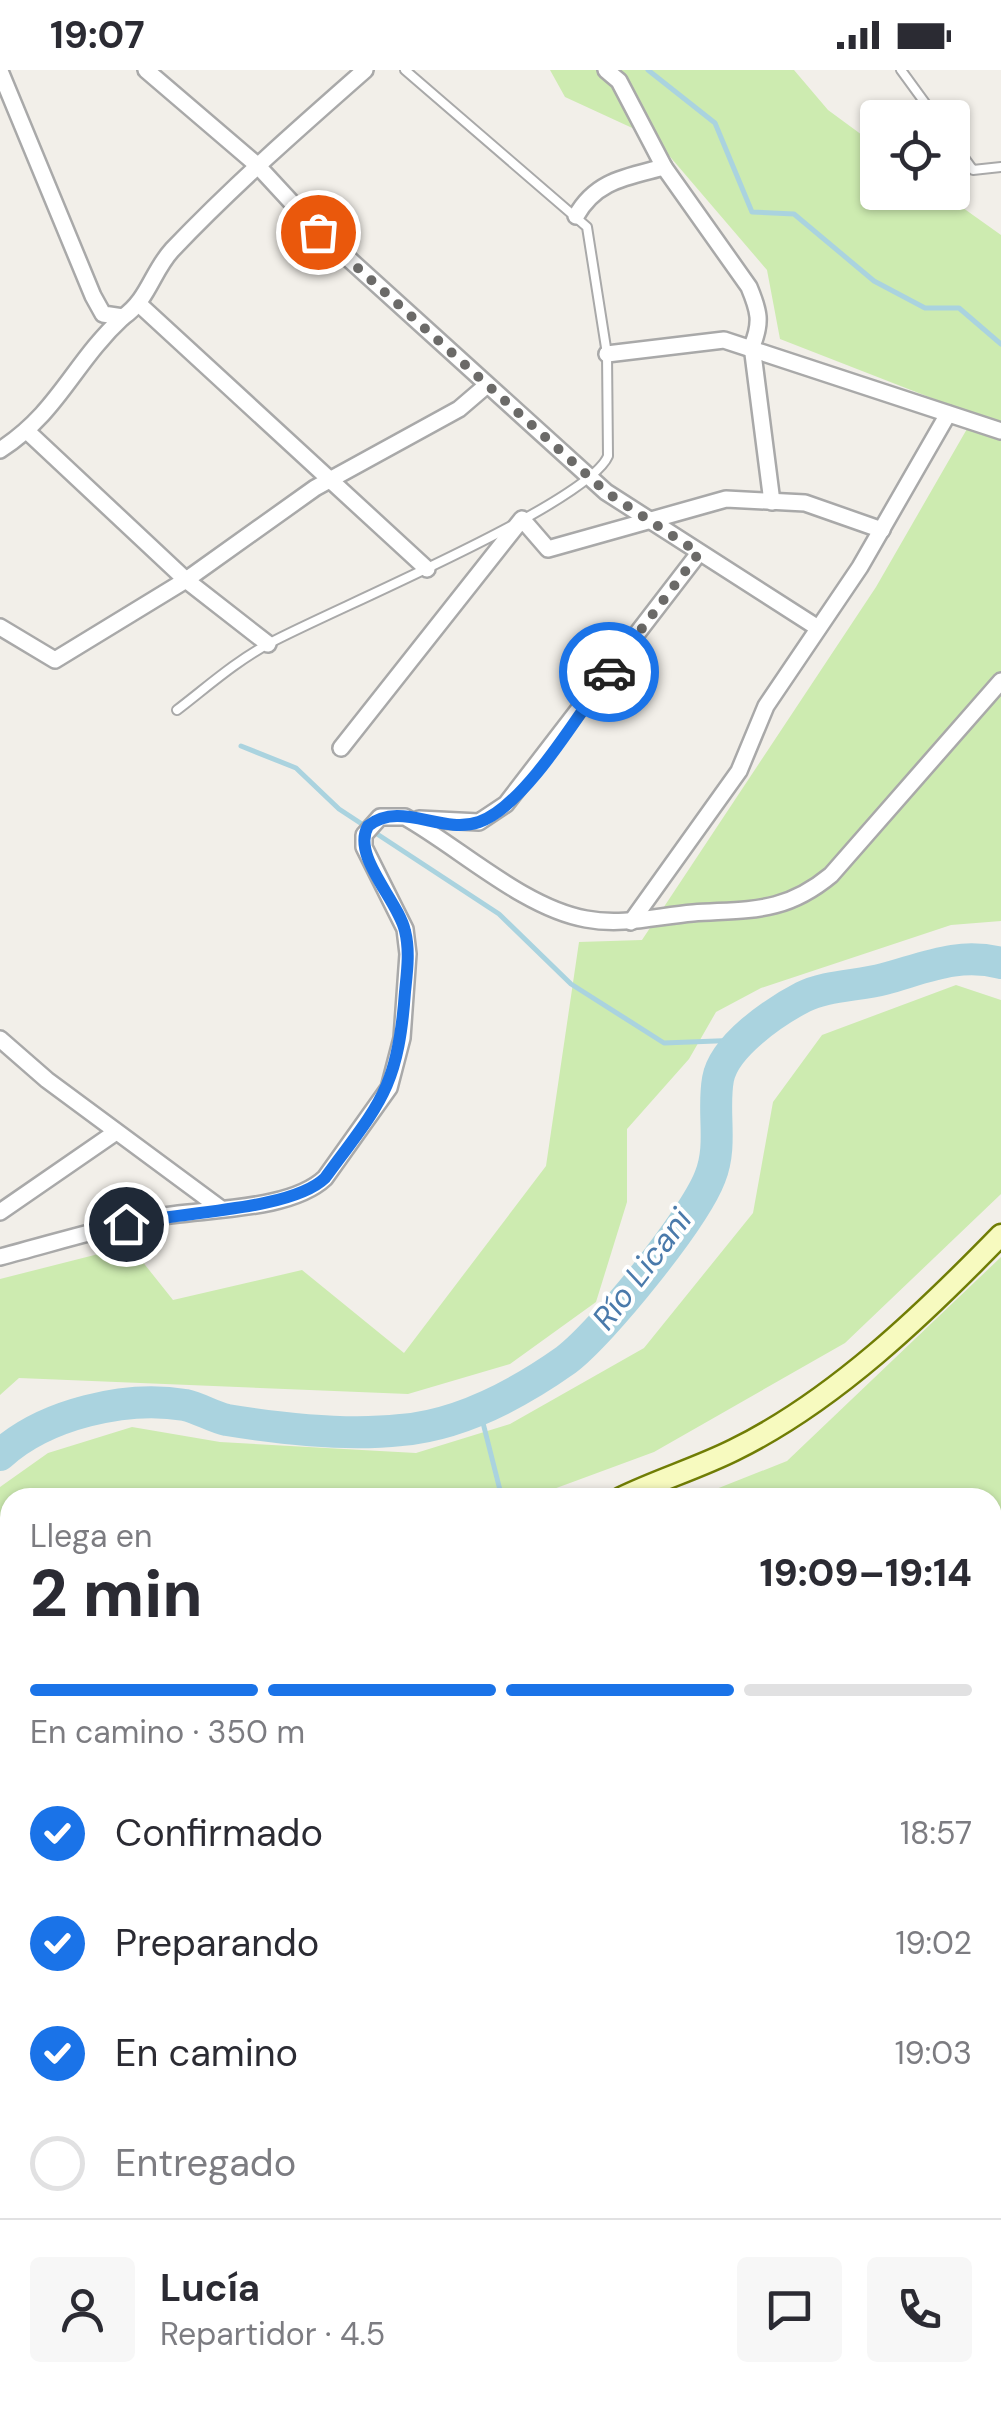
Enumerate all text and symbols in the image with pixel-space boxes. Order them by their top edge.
text: 19:07 [50,10,145,60]
map controls [860,100,970,210]
button: locate [860,100,970,210]
pin [276,190,361,275]
icon: bag [291,205,346,260]
courier [559,622,659,722]
icon: car [582,645,637,700]
pin [84,1182,169,1267]
icon: home [99,1197,154,1252]
water label: Río Licani [583,1199,702,1338]
text: Llega en [30,1515,152,1557]
text: 19:09–19:14 [760,1548,972,1598]
text: 2 min [30,1552,203,1636]
text: En camino · 350 m [30,1711,305,1753]
icon: check [30,1806,85,1861]
text: Confirmado [115,1808,323,1858]
text: 18:57 [900,1812,972,1854]
icon: check [30,1916,85,1971]
text: Preparando [115,1918,319,1968]
text: 19:02 [895,1922,972,1964]
icon: check [30,2026,85,2081]
text: En camino [115,2028,298,2078]
text: 19:03 [895,2032,972,2074]
text: Entregado [115,2138,296,2188]
button: person [30,2257,135,2362]
button: chat [737,2257,842,2362]
button: phone [867,2257,972,2362]
text: Lucía [160,2263,260,2313]
text: Repartidor · 4.5 [160,2313,385,2355]

